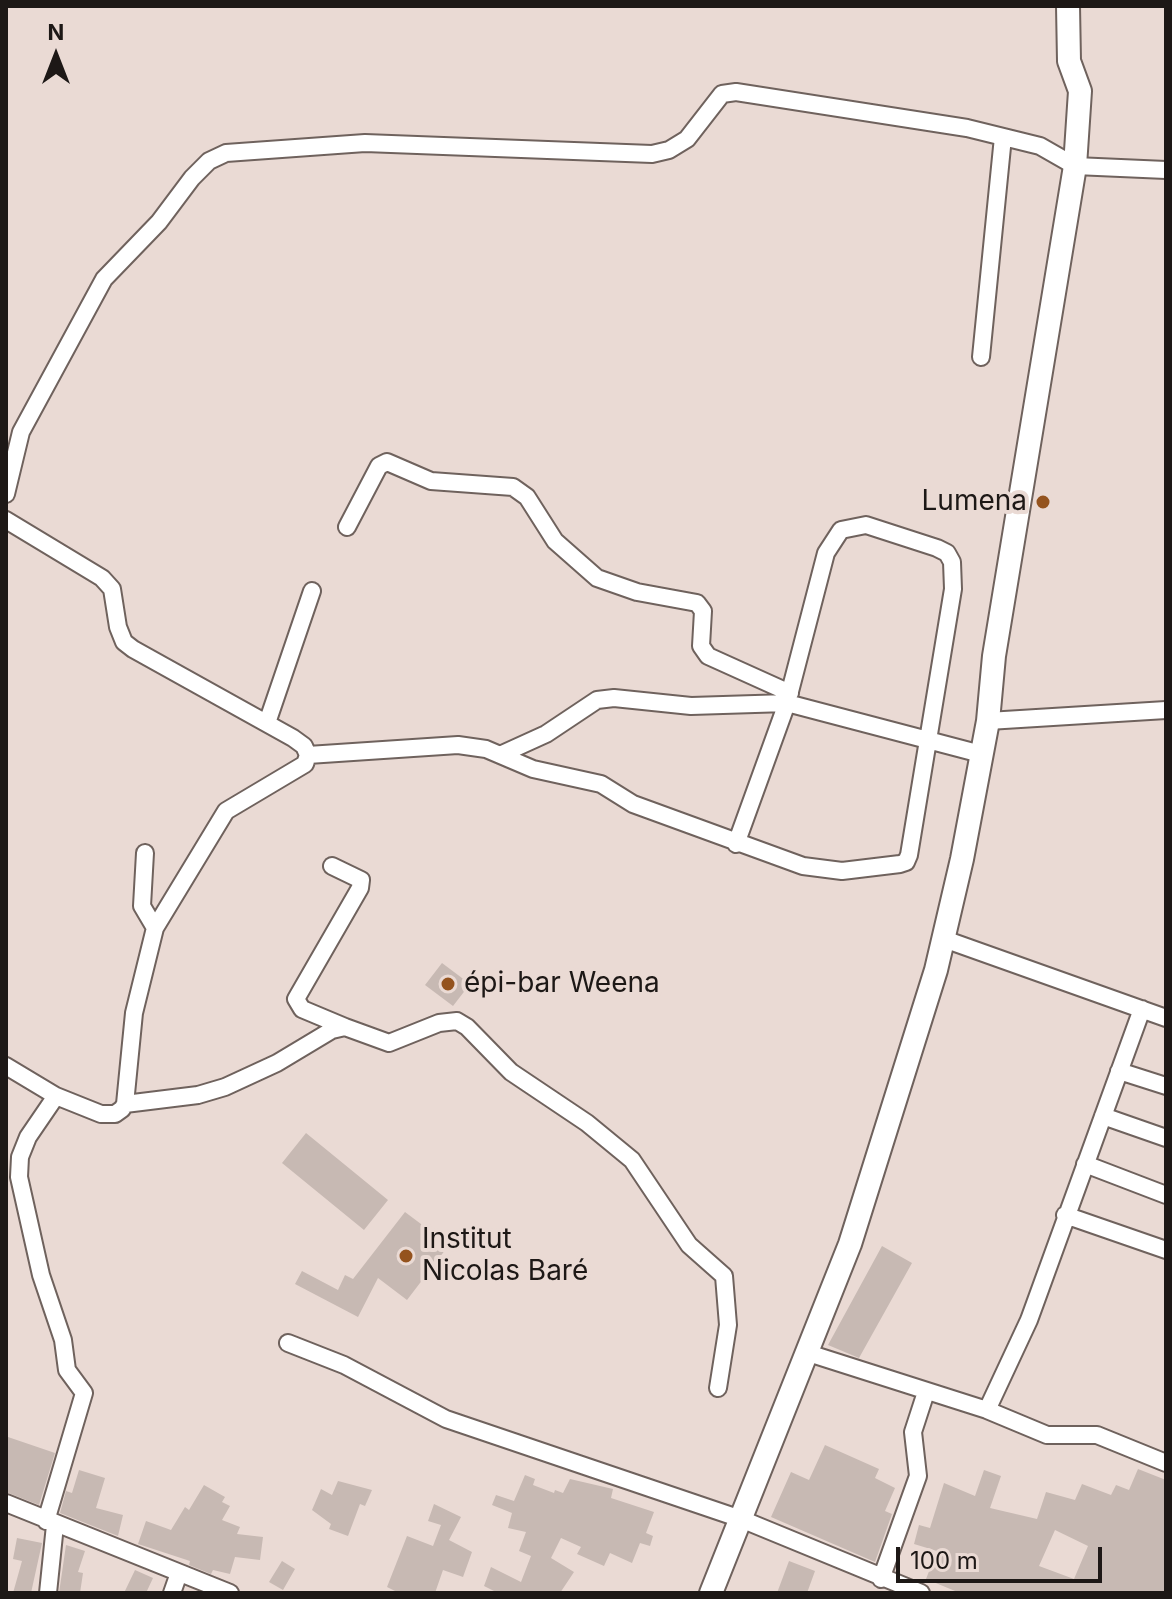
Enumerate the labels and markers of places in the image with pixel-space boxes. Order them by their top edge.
place label: Lumena [921,485,1027,519]
marker: Lumena [1034,493,1052,511]
place label: épi-bar Weena [464,967,660,1001]
marker: épi-bar Weena [439,975,457,993]
place label: Institut Nicolas Baré [422,1223,588,1289]
marker: Institut Nicolas Baré [397,1247,415,1265]

